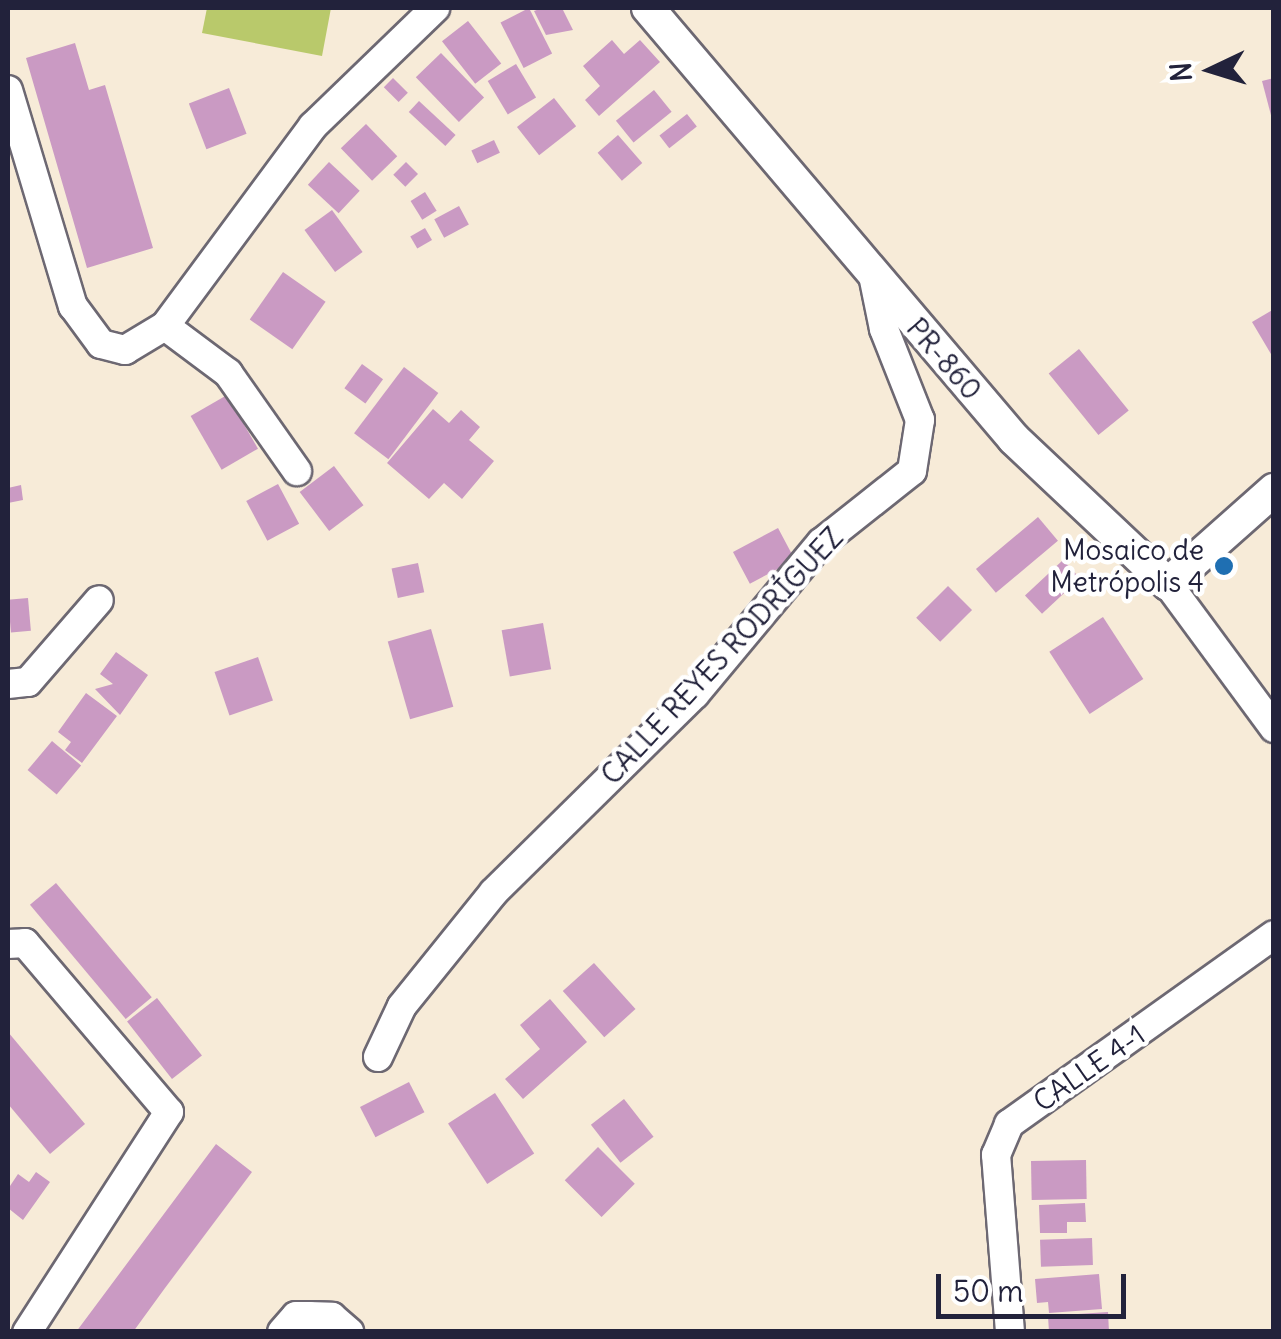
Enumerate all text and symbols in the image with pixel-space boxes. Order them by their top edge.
north arrow [1161,20,1261,120]
text: N [1162,61,1200,83]
street label: PR-860 [900,311,988,407]
street label: CALLE REYES RODRÍGUEZ [594,521,850,791]
place label: Mosaico de Metrópolis 4 [1050,533,1204,599]
marker: Mosaico de Metrópolis 4 [1213,555,1235,577]
street label: CALLE 4-1 [1027,1018,1151,1118]
scale bar [941,1254,1131,1316]
text: 50 m [953,1272,1023,1310]

